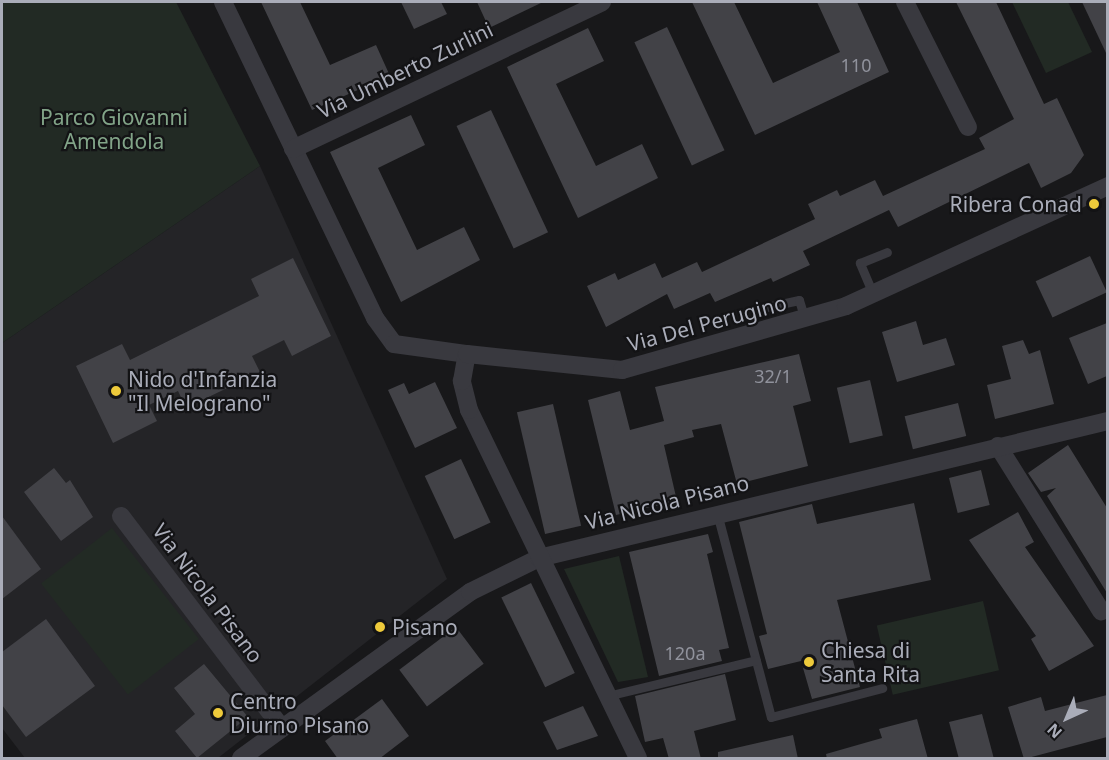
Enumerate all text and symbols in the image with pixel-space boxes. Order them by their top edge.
street label: Via Umberto Zurlini [313,17,497,123]
house number: 110 [841,54,871,76]
park label: Parco Giovanni Amendola [40,104,188,154]
place label: Ribera Conad [950,191,1082,217]
marker: Ribera Conad [1087,197,1101,211]
street label: Via Del Perugino [625,290,789,356]
house number: 32/1 [754,365,792,387]
place label: Nido d'Infanzia "Il Melograno" [128,366,277,416]
marker: Nido d'Infanzia "Il Melograno" [109,384,123,398]
street label: Via Nicola Pisano [583,469,751,535]
street label: Via Nicola Pisano [147,518,269,668]
place label: Pisano [392,614,458,640]
marker: Pisano [373,620,387,634]
place label: Chiesa di Santa Rita [821,637,920,687]
house number: 120a [665,642,705,664]
marker: Chiesa di Santa Rita [802,655,816,669]
place label: Centro Diurno Pisano [230,688,369,738]
north arrow [1037,688,1097,748]
marker: Centro Diurno Pisano [211,706,225,720]
text: N [1042,719,1067,743]

